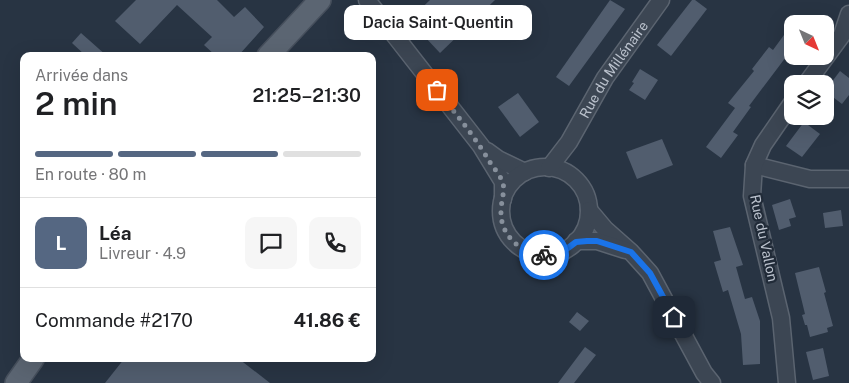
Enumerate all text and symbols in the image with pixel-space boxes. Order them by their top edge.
callout: Dacia Saint-Quentin [343,5,531,40]
text: Dacia Saint-Quentin [363,13,513,32]
north arrow [784,15,834,65]
map controls [784,15,834,125]
street label: Rue du Millénaire [576,18,651,121]
text: Arrivée dans [35,66,128,85]
pin [416,69,458,111]
button: layers [784,75,834,125]
icon: bag [423,76,451,104]
text: 21:25–21:30 [252,84,361,106]
text: 2 min [35,85,118,122]
text: En route · 80 m [35,165,146,184]
street label: Rue du Vallon [747,193,781,283]
button: chat [245,217,297,269]
button: phone [309,217,361,269]
text: Léa [99,222,131,244]
courier [519,230,569,280]
text: L [56,232,66,254]
icon: bike [530,241,558,269]
text: Livreur · 4.9 [99,244,186,263]
pin [653,296,695,338]
icon: home [660,303,688,331]
text: Commande #2170 [35,309,193,331]
text: 41.86 € [293,309,361,331]

